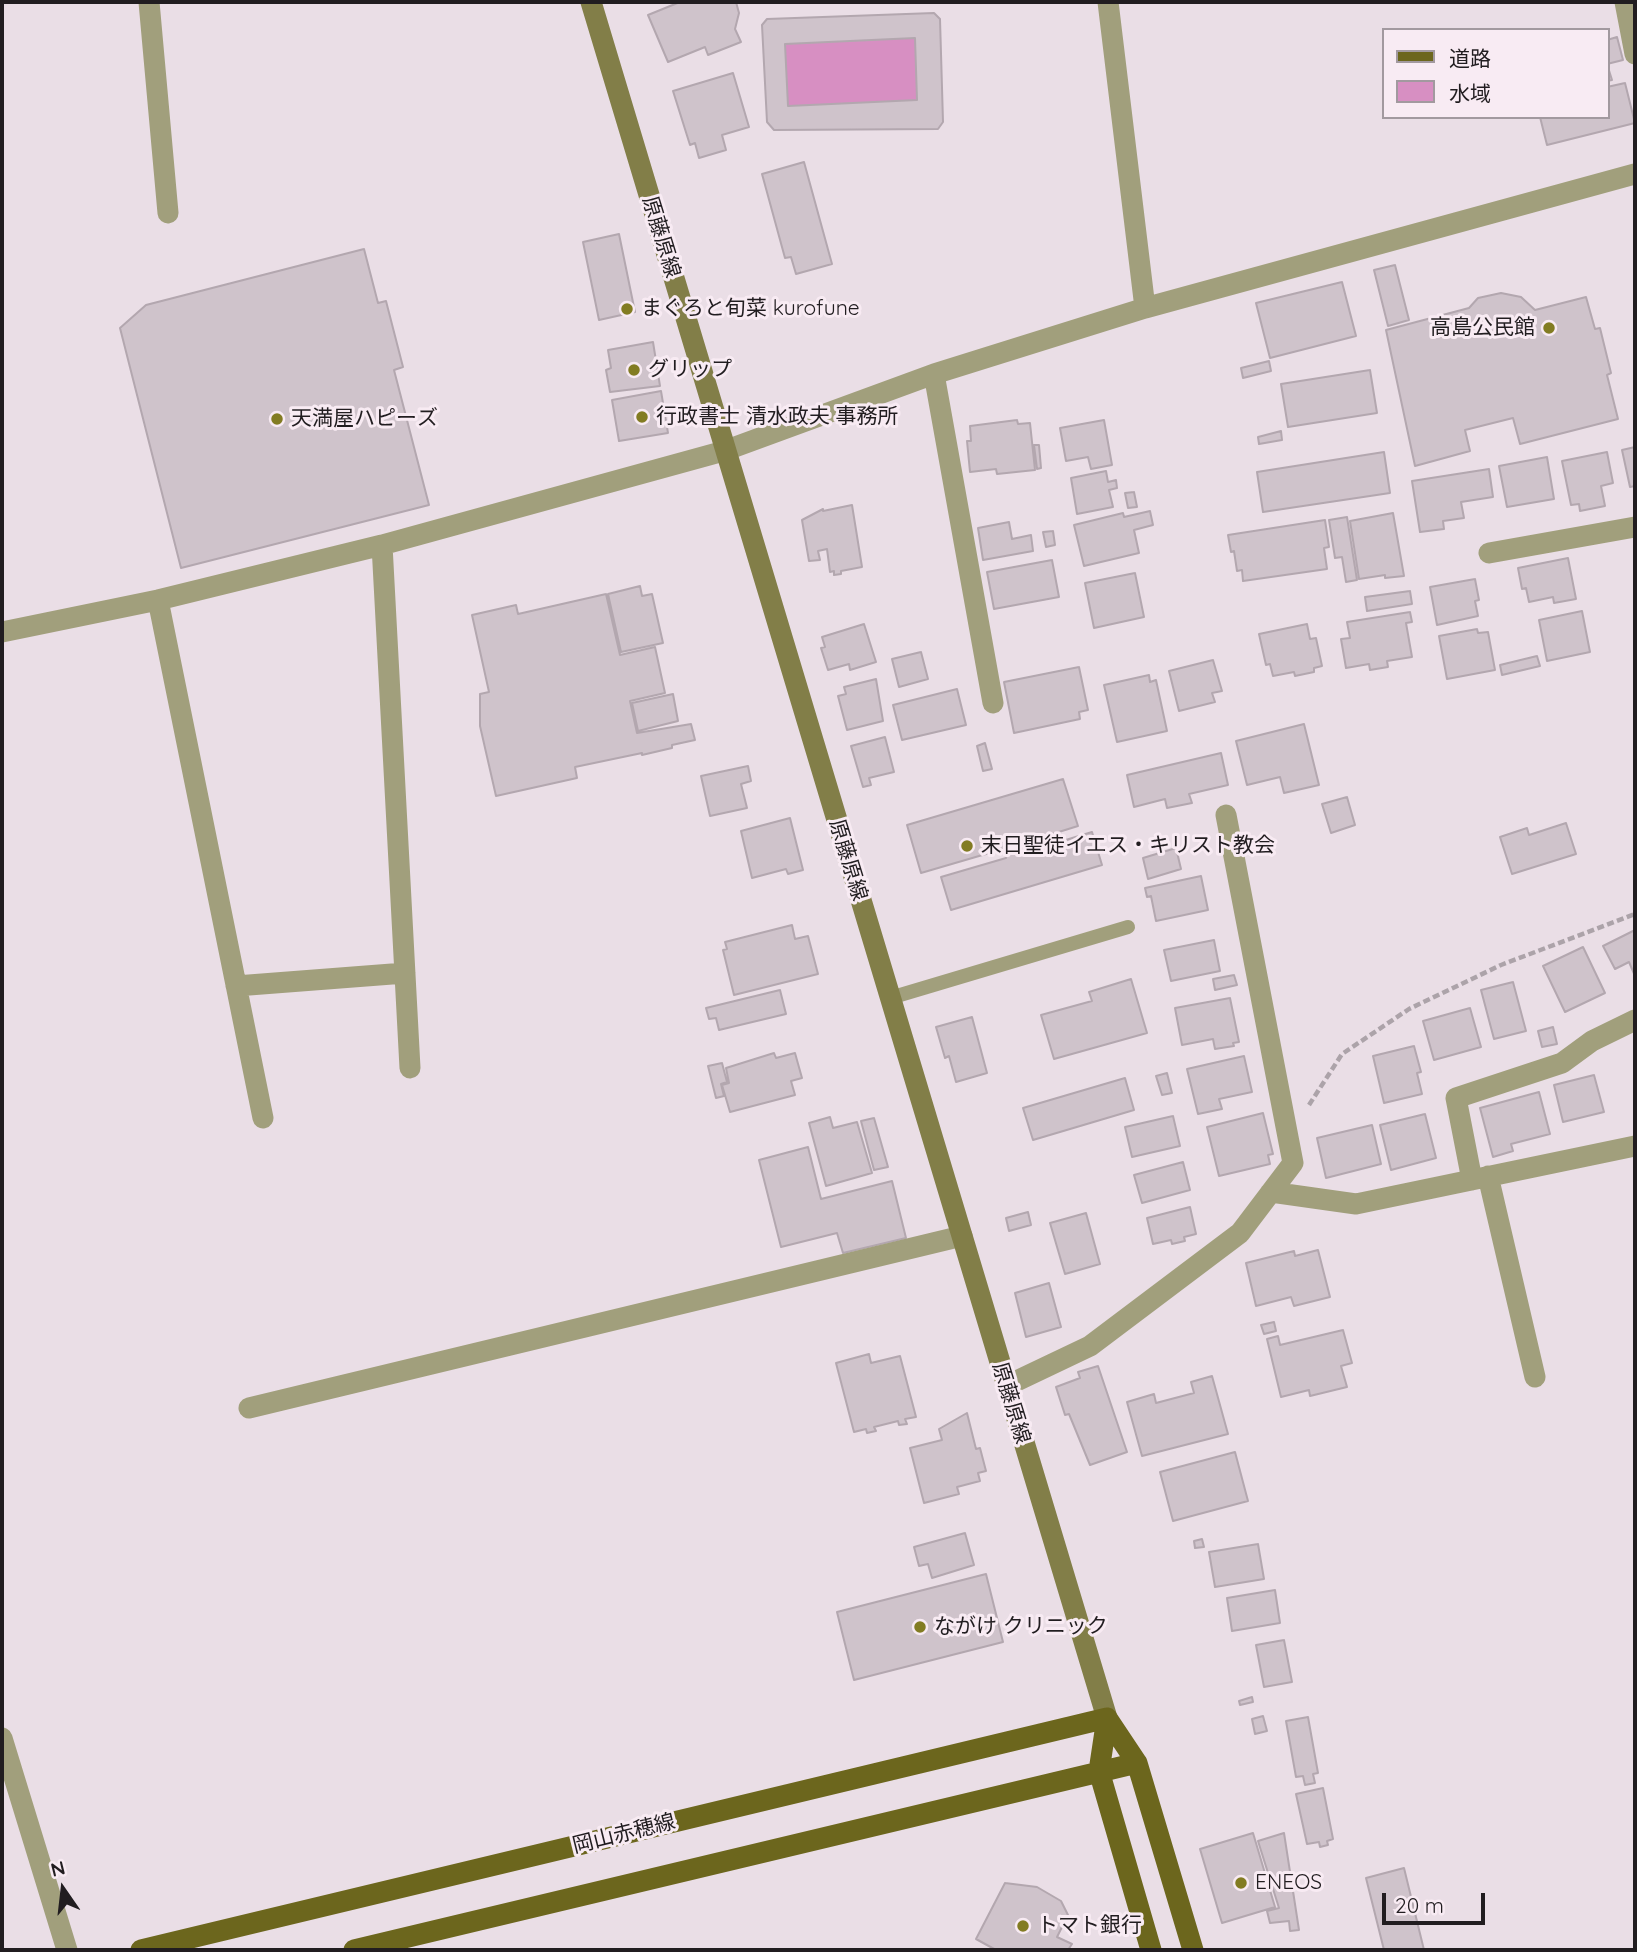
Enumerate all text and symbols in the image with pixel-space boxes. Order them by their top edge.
legend [1382,28,1609,119]
text: 道路 [1449,45,1491,71]
text: 水域 [1449,80,1491,106]
street label: 原藤原線 [637,193,685,281]
place label: まぐろと旬菜 kurofune [641,296,860,322]
marker: まぐろと旬菜 kurofune [619,301,635,317]
place label: 高島公民館 [1430,315,1535,341]
marker: 高島公民館 [1541,320,1557,336]
place label: グリップ [648,357,732,383]
marker: グリップ [626,362,642,378]
place label: 行政書士 清水政夫 事務所 [656,404,898,430]
place label: 天満屋ハピーズ [291,406,438,432]
marker: 行政書士 清水政夫 事務所 [634,409,650,425]
marker: 天満屋ハピーズ [269,411,285,427]
street label: 原藤原線 [824,816,872,904]
place label: 末日聖徒イエス・キリスト教会 [981,833,1275,859]
marker: 末日聖徒イエス・キリスト教会 [959,838,975,854]
street label: 原藤原線 [987,1359,1035,1447]
place label: ながけ クリニック [934,1614,1108,1640]
marker: ながけ クリニック [912,1619,928,1635]
street label: 岡山赤穂線 [570,1809,678,1859]
north arrow [28,1854,98,1924]
text: N [48,1855,68,1882]
place label: ENEOS [1255,1870,1322,1896]
marker: ENEOS [1233,1875,1249,1891]
scale bar [1385,1878,1488,1922]
text: 20 m [1395,1892,1444,1918]
place label: トマト銀行 [1037,1913,1142,1939]
marker: トマト銀行 [1015,1918,1031,1934]

